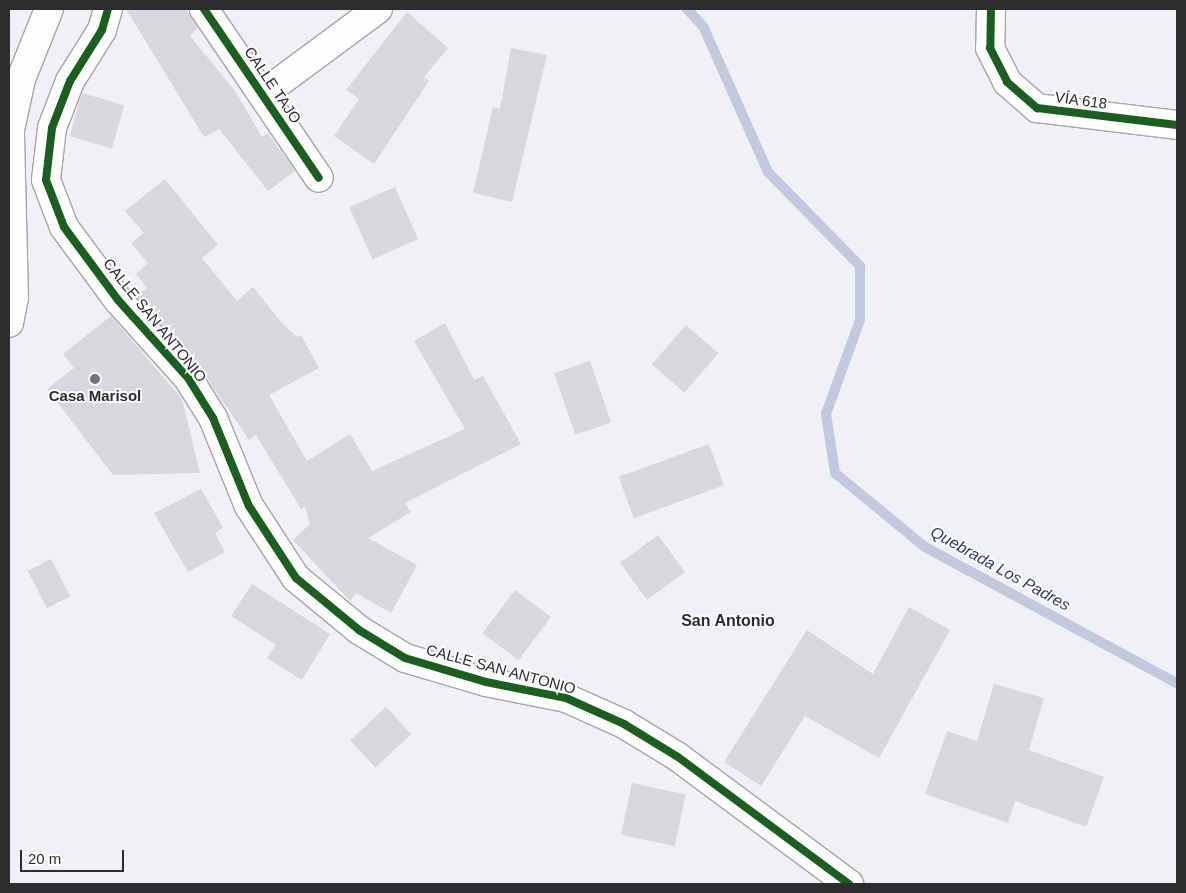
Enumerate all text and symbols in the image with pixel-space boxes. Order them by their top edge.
street label: CALLE TAJO [241,43,305,127]
street label: VÍA 618 [1053,87,1109,113]
street label: CALLE SAN ANTONIO [99,254,211,386]
marker: Casa Marisol [89,373,101,385]
place label: Casa Marisol [49,387,141,405]
water label: Quebrada Los Padres [927,523,1073,615]
district label: San Antonio [681,611,775,631]
street label: CALLE SAN ANTONIO [424,640,578,698]
scale bar [22,840,126,872]
text: 20 m [28,850,61,867]

